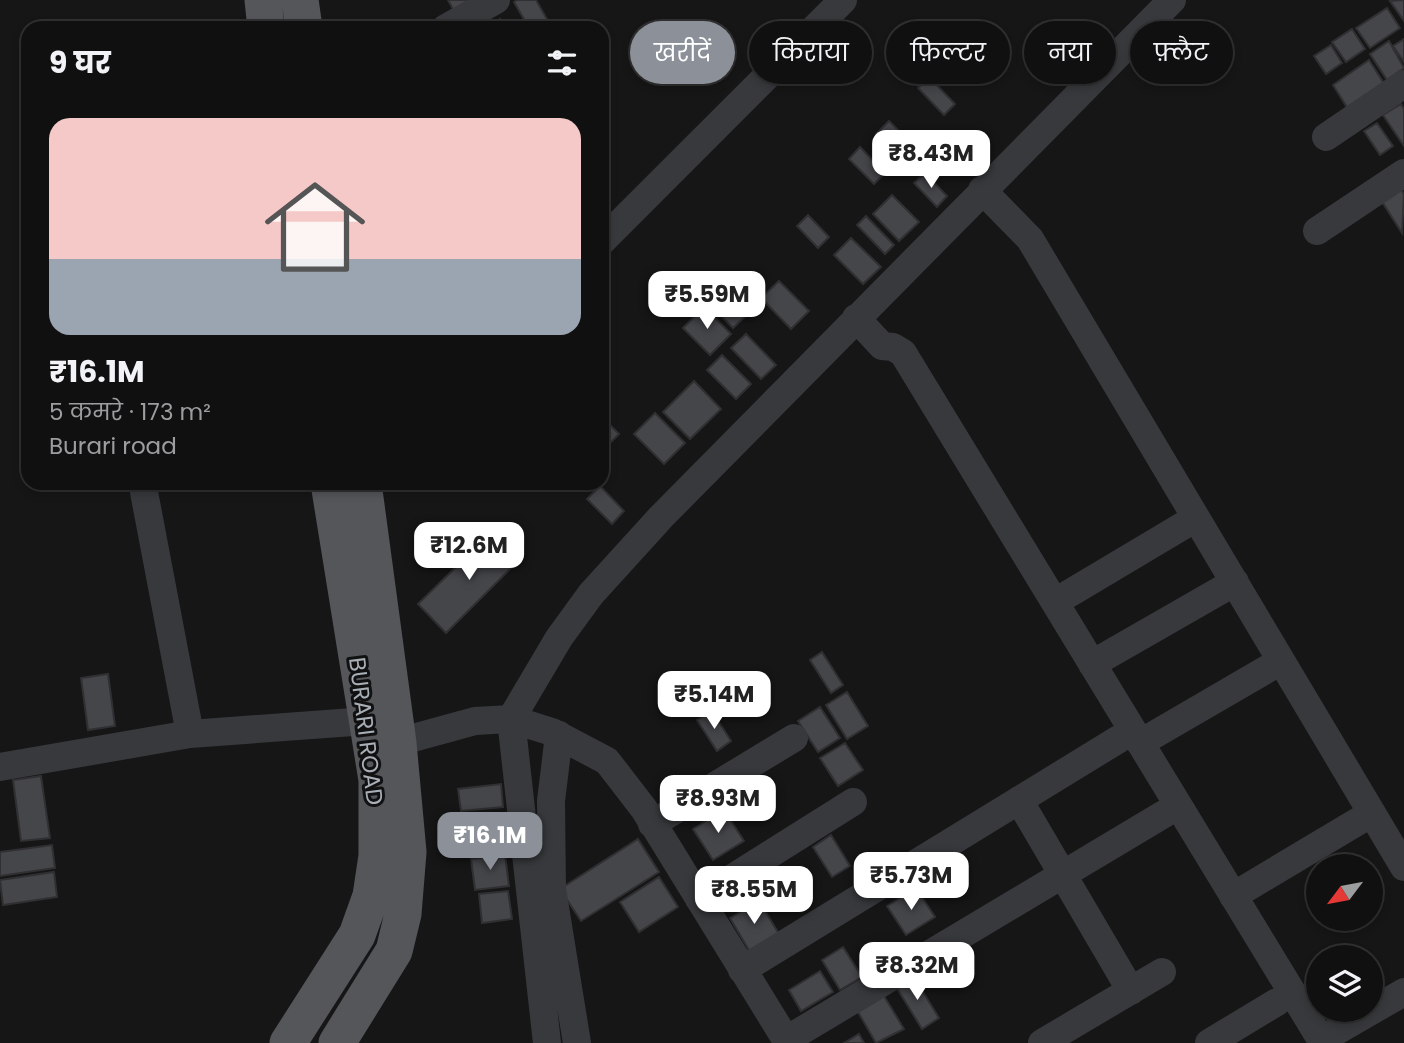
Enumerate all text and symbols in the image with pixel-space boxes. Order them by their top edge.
chip: खरीदें [630,21,735,84]
chip: किराया [749,21,872,84]
chip: फ़िल्टर [886,21,1010,84]
chip: नया [1024,21,1116,84]
chip: फ़्लैट [1130,21,1233,84]
text: 9 घर [49,41,111,84]
icon: filters [543,44,581,82]
pin: ₹8.43M [874,130,988,190]
text: ₹8.43M [888,137,974,169]
icon: home [252,164,378,290]
pin: ₹5.59M [650,272,764,331]
text: ₹5.59M [664,278,750,310]
text: ₹16.1M [49,350,145,393]
text: 5 कमरे · 173 m² [49,396,211,428]
text: Burari road [49,430,177,462]
pin: ₹12.6M [412,522,526,582]
text: ₹12.6M [430,529,508,561]
street label: BURARI ROAD [341,655,391,807]
pin: ₹5.14M [657,672,771,731]
text: ₹5.14M [674,678,754,710]
pin: ₹8.93M [661,776,775,835]
text: ₹8.93M [676,782,760,814]
pin: ₹16.1M [433,812,547,872]
text: ₹16.1M [453,819,527,851]
pin: ₹5.73M [854,852,968,912]
north arrow [1306,854,1382,931]
map controls [1306,854,1383,1022]
text: ₹5.73M [870,859,952,891]
pin: ₹8.55M [697,866,811,926]
text: ₹8.55M [711,873,797,905]
pin: ₹8.32M [860,942,974,1002]
button: layers [1306,945,1383,1022]
text: ₹8.32M [875,949,959,981]

